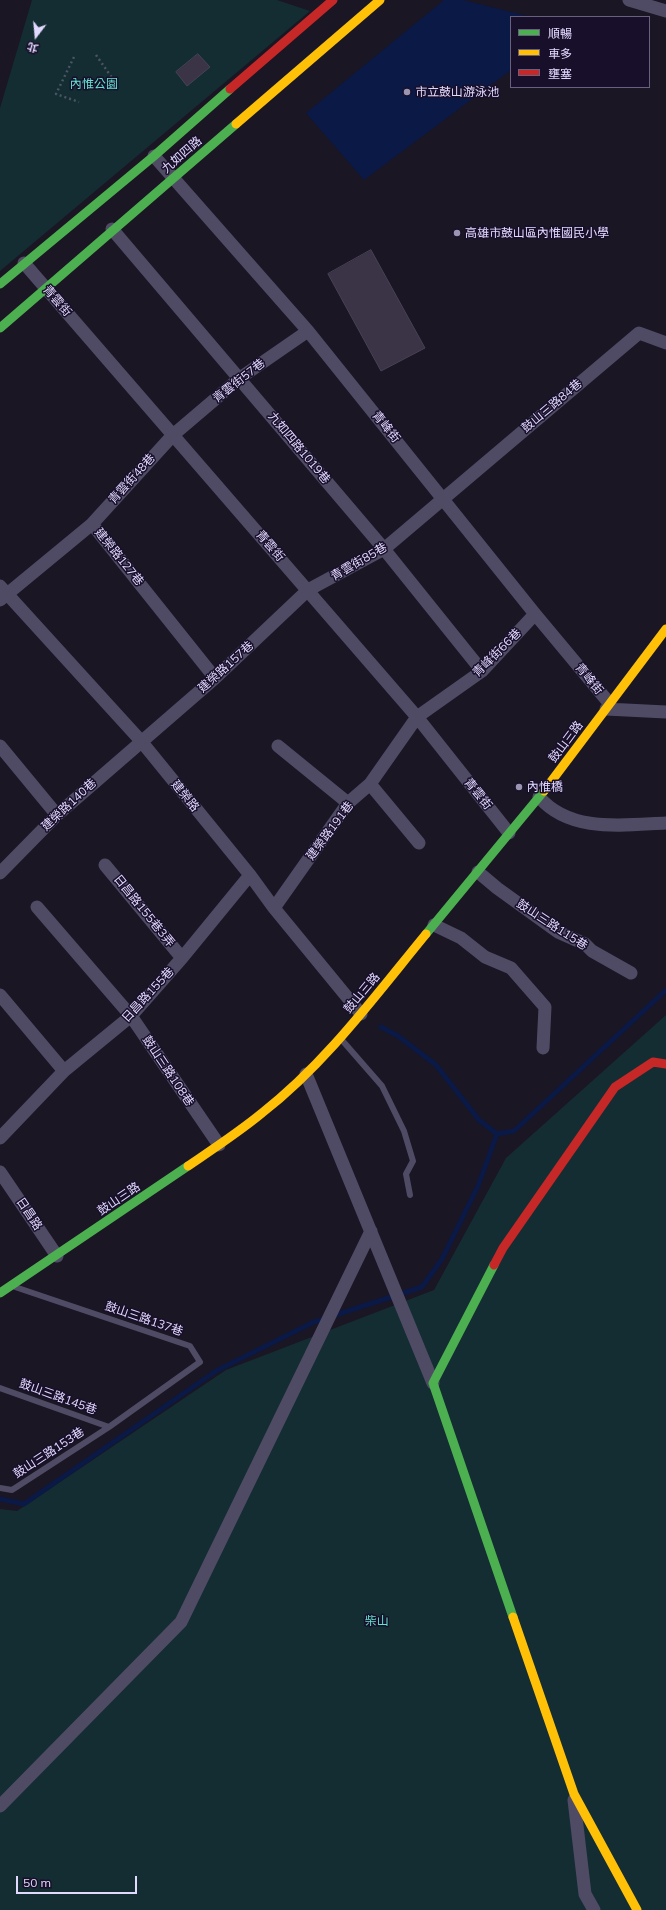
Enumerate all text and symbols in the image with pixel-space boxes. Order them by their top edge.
north arrow [16,16,56,56]
legend [510,16,650,88]
text: 順暢 [548,26,572,41]
text: 北 [25,39,40,56]
text: 車多 [548,46,572,61]
text: 壅塞 [548,66,572,81]
park label: 內惟公園 [70,77,118,91]
place label: 市立鼓山游泳池 [415,85,499,99]
marker: 市立鼓山游泳池 [402,87,412,97]
street label: 九如四路 [159,134,205,176]
place label: 高雄市鼓山區內惟國民小學 [465,226,609,240]
marker: 高雄市鼓山區內惟國民小學 [452,228,462,238]
street label: 青雲街 [40,283,74,319]
street label: 青雲街57巷 [210,356,268,406]
street label: 鼓山三路84巷 [519,377,585,435]
street label: 青峰街 [369,408,403,446]
street label: 九如四路1019巷 [265,409,333,487]
street label: 青雲街48巷 [106,451,158,507]
street label: 建榮路127巷 [92,525,146,589]
street label: 青雲街 [253,528,287,564]
street label: 青雲街85巷 [328,540,390,584]
street label: 青峰街66巷 [470,626,524,680]
street label: 建榮路157巷 [195,638,257,696]
street label: 青峰街 [572,661,606,697]
street label: 鼓山三路 [546,718,586,766]
street label: 青雲街 [461,775,495,813]
street label: 建榮路140巷 [39,776,99,834]
street label: 建榮路 [168,777,202,815]
place label: 內惟橋 [527,780,563,794]
marker: 內惟橋 [514,782,524,792]
street label: 建榮路191巷 [303,799,357,863]
street label: 日昌路155巷3弄 [110,872,178,950]
street label: 鼓山三路115巷 [514,897,590,953]
street label: 日昌路155巷 [119,965,177,1025]
street label: 鼓山三路 [341,970,383,1016]
street label: 鼓山三路108巷 [139,1033,197,1109]
street label: 鼓山三路 [95,1180,143,1218]
street label: 日昌路 [13,1195,45,1233]
street label: 鼓山三路137巷 [103,1299,185,1339]
street label: 鼓山三路145巷 [17,1376,99,1418]
street label: 鼓山三路153巷 [11,1425,87,1481]
park label: 柴山 [365,1614,389,1628]
scale bar [18,1868,139,1894]
text: 50 m [23,1875,51,1890]

